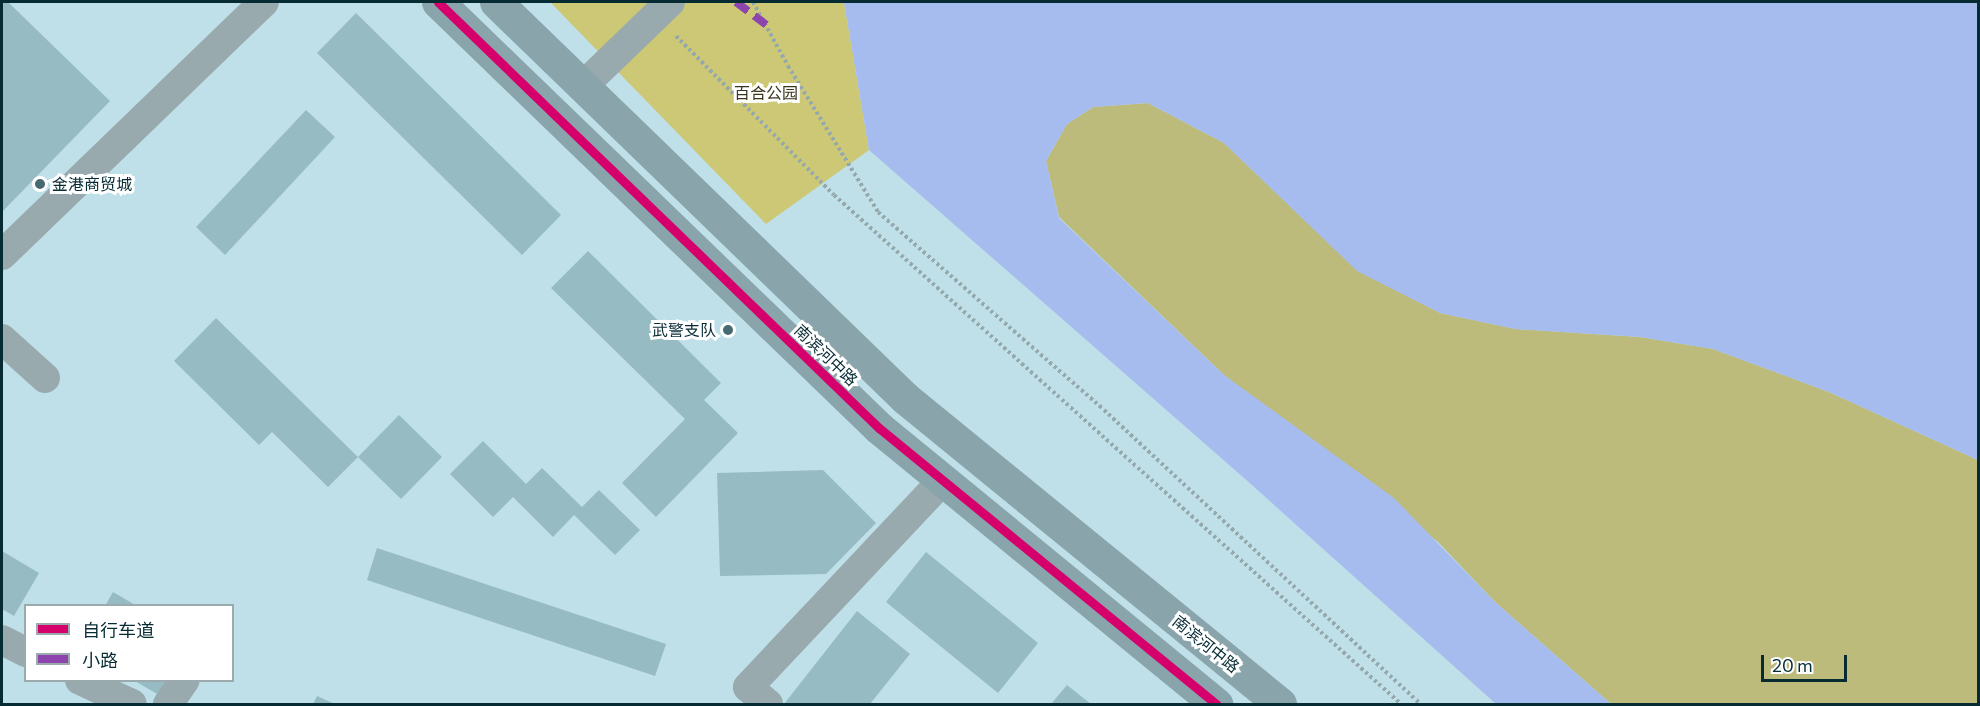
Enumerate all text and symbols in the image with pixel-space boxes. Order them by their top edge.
park label: 百合公园 [734,83,798,103]
place label: 金港商贸城 [52,174,132,194]
marker: 金港商贸城 [33,177,47,191]
place label: 武警支队 [652,320,716,340]
street label: 南滨河中路 [791,320,861,390]
marker: 武警支队 [721,323,735,337]
legend [24,604,234,682]
street label: 南滨河中路 [1169,611,1243,677]
text: 自行车道 [82,619,154,641]
scale bar [1764,643,1850,681]
text: 小路 [82,649,118,671]
text: 20 m [1772,654,1813,676]

